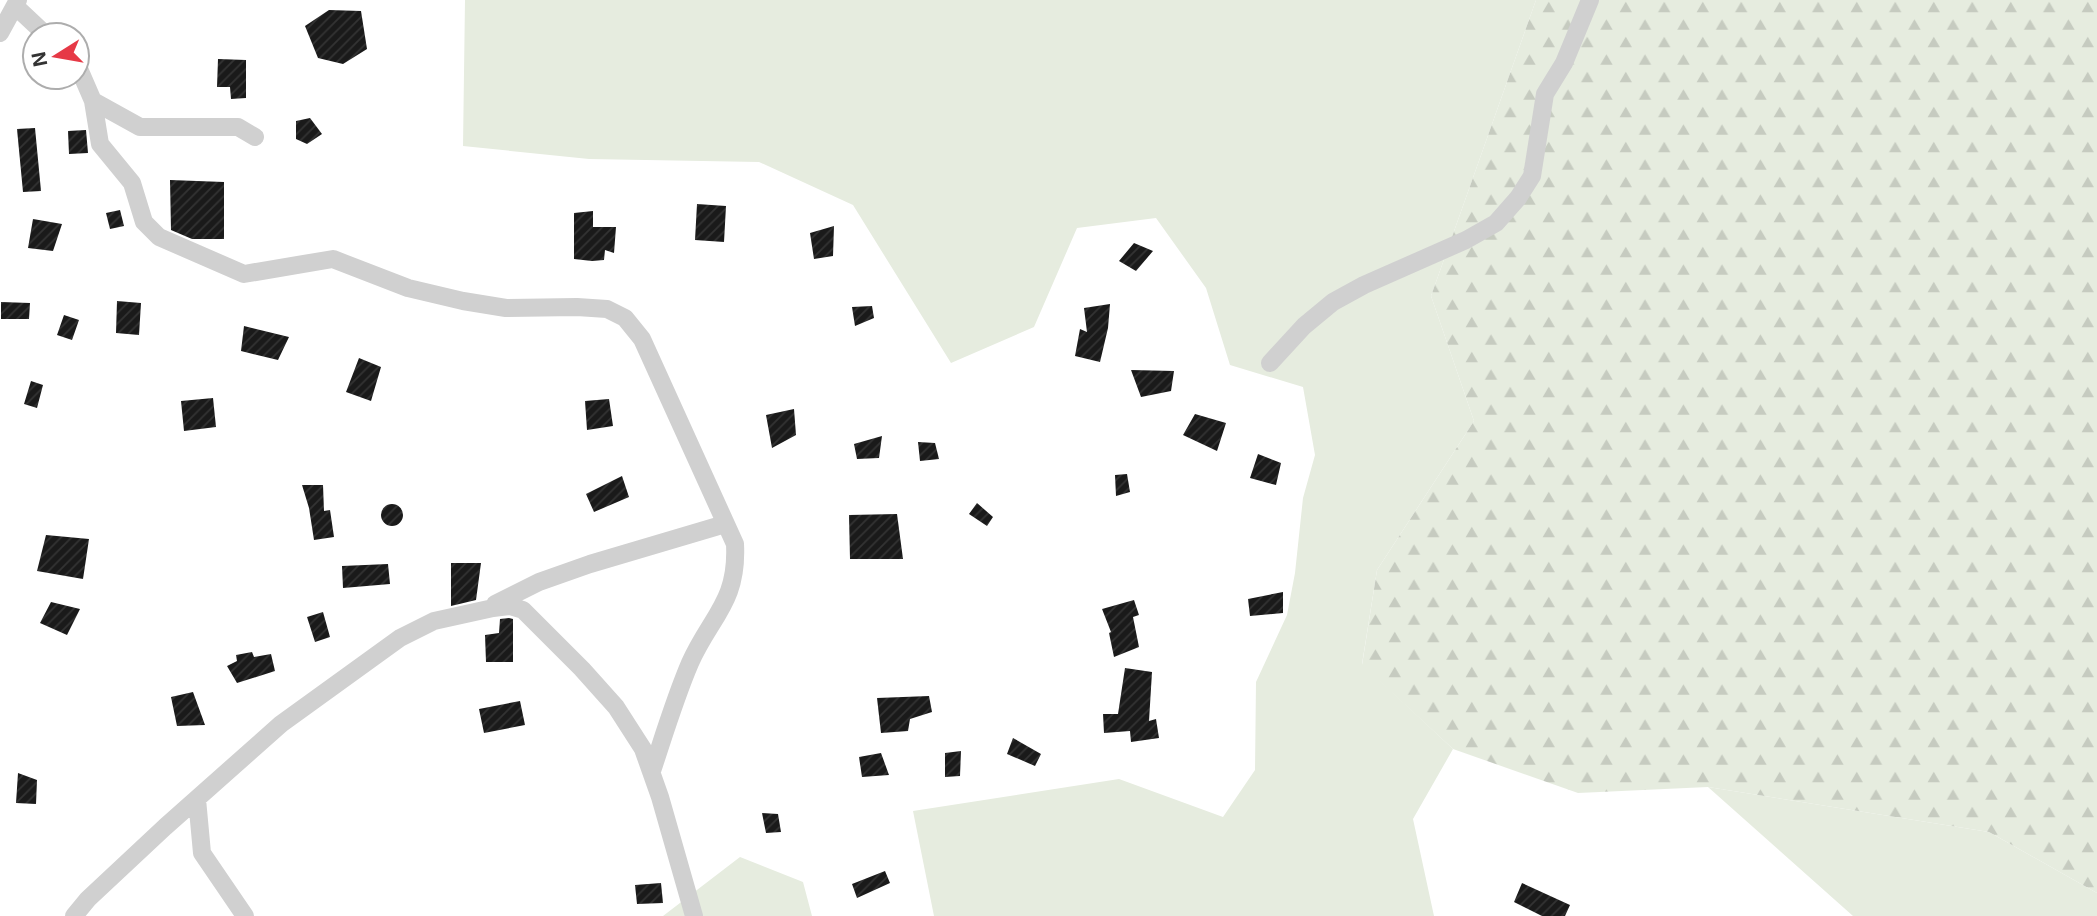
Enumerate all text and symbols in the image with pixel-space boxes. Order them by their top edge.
north arrow [21,21,91,91]
text: N [27,50,52,68]

